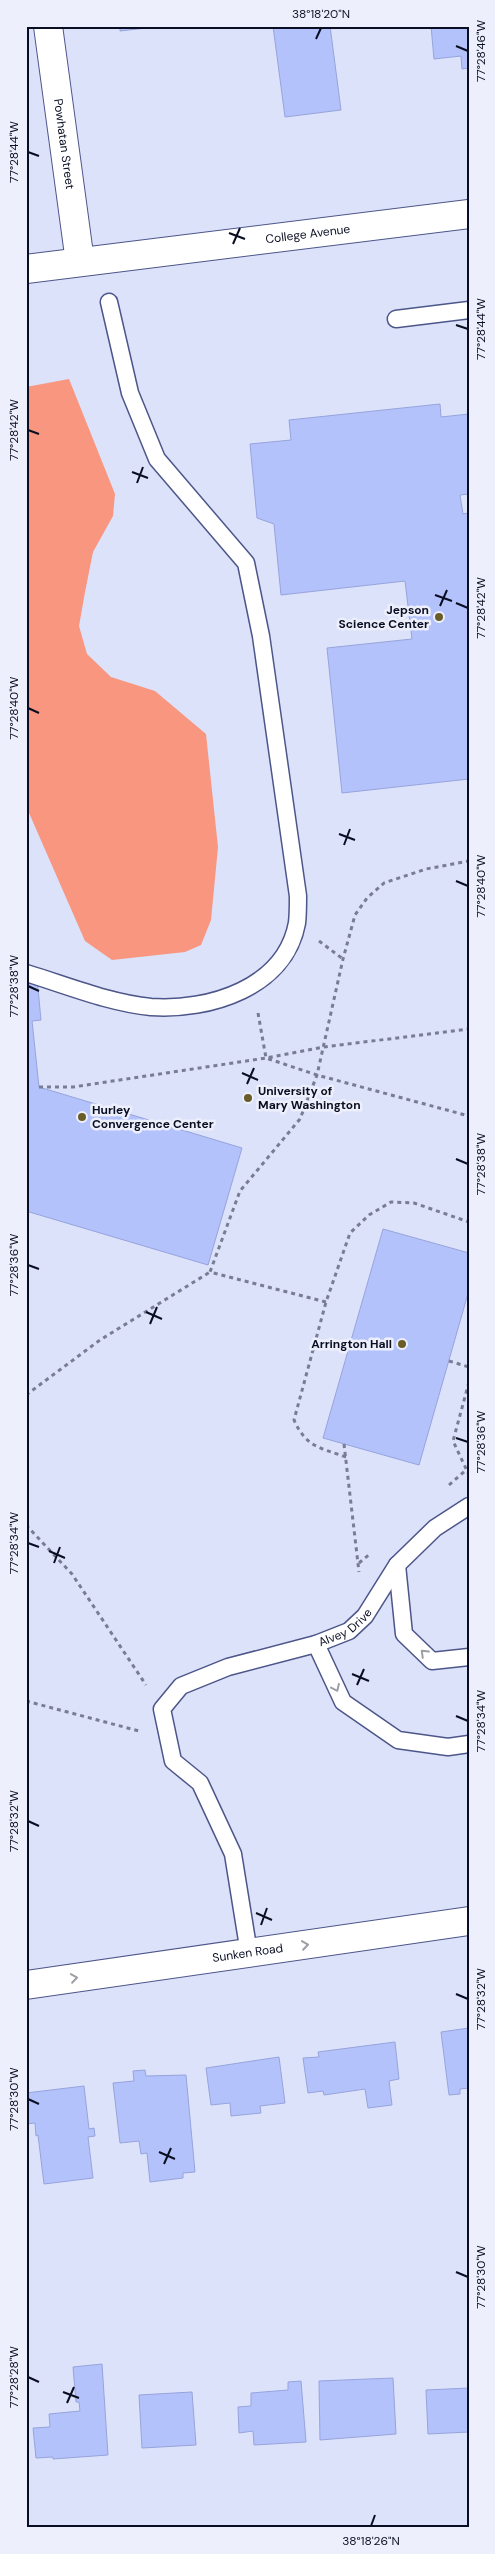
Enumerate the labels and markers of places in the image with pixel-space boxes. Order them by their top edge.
place label: Jepson Science Center [339,602,429,632]
marker: Jepson Science Center [433,611,445,623]
place label: University of Mary Washington [258,1083,361,1113]
marker: University of Mary Washington [242,1092,254,1104]
place label: Hurley Convergence Center [92,1102,214,1132]
marker: Hurley Convergence Center [76,1111,88,1123]
place label: Arrington Hall [311,1336,392,1352]
marker: Arrington Hall [396,1338,408,1350]

